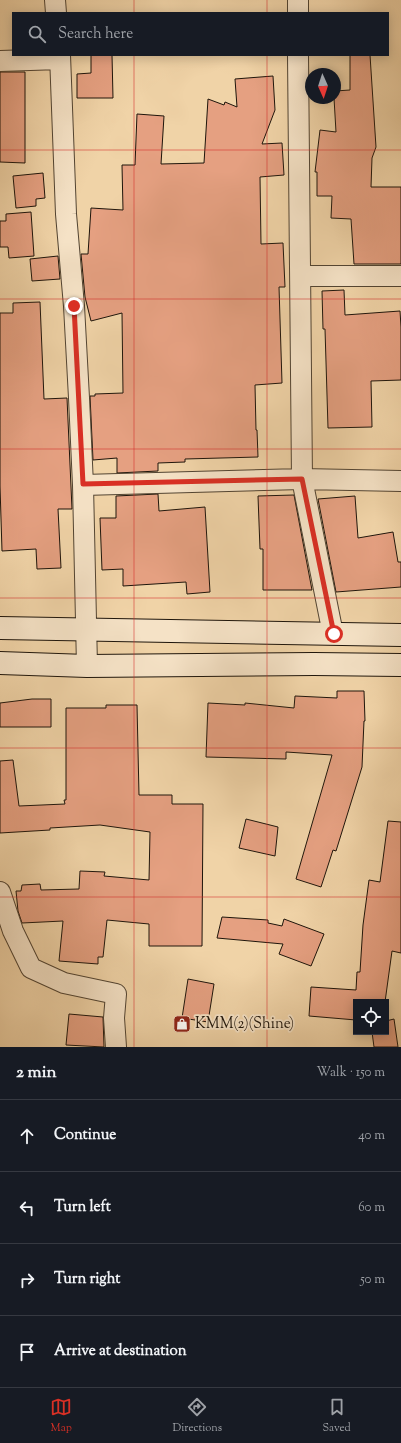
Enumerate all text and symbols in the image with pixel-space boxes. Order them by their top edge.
search box [12,12,389,56]
icon: search [26,23,48,45]
text: Search here [58,24,133,45]
north arrow [305,68,341,104]
route end [65,297,83,315]
route start [325,625,343,643]
map controls [353,999,389,1035]
button: locate [353,999,389,1035]
shop icon: KMM(2)(Shine) [172,1014,192,1034]
place label: KMM(2)(Shine) [195,1014,294,1035]
text: 2 min [16,1061,57,1085]
text: Walk · 150 m [316,1064,385,1082]
icon: ahead [16,1125,38,1147]
text: Continue [54,1125,116,1146]
text: 40 m [358,1127,385,1145]
icon: left [16,1197,38,1219]
text: Turn left [54,1197,111,1218]
text: 60 m [358,1199,385,1217]
icon: right [16,1269,38,1291]
text: Turn right [54,1269,120,1290]
text: 50 m [360,1271,385,1289]
icon: arrive [16,1341,38,1363]
text: Arrive at destination [54,1341,187,1362]
tab: Map [50,1396,72,1436]
tab: Directions [173,1396,222,1436]
tab: Saved [323,1396,351,1436]

